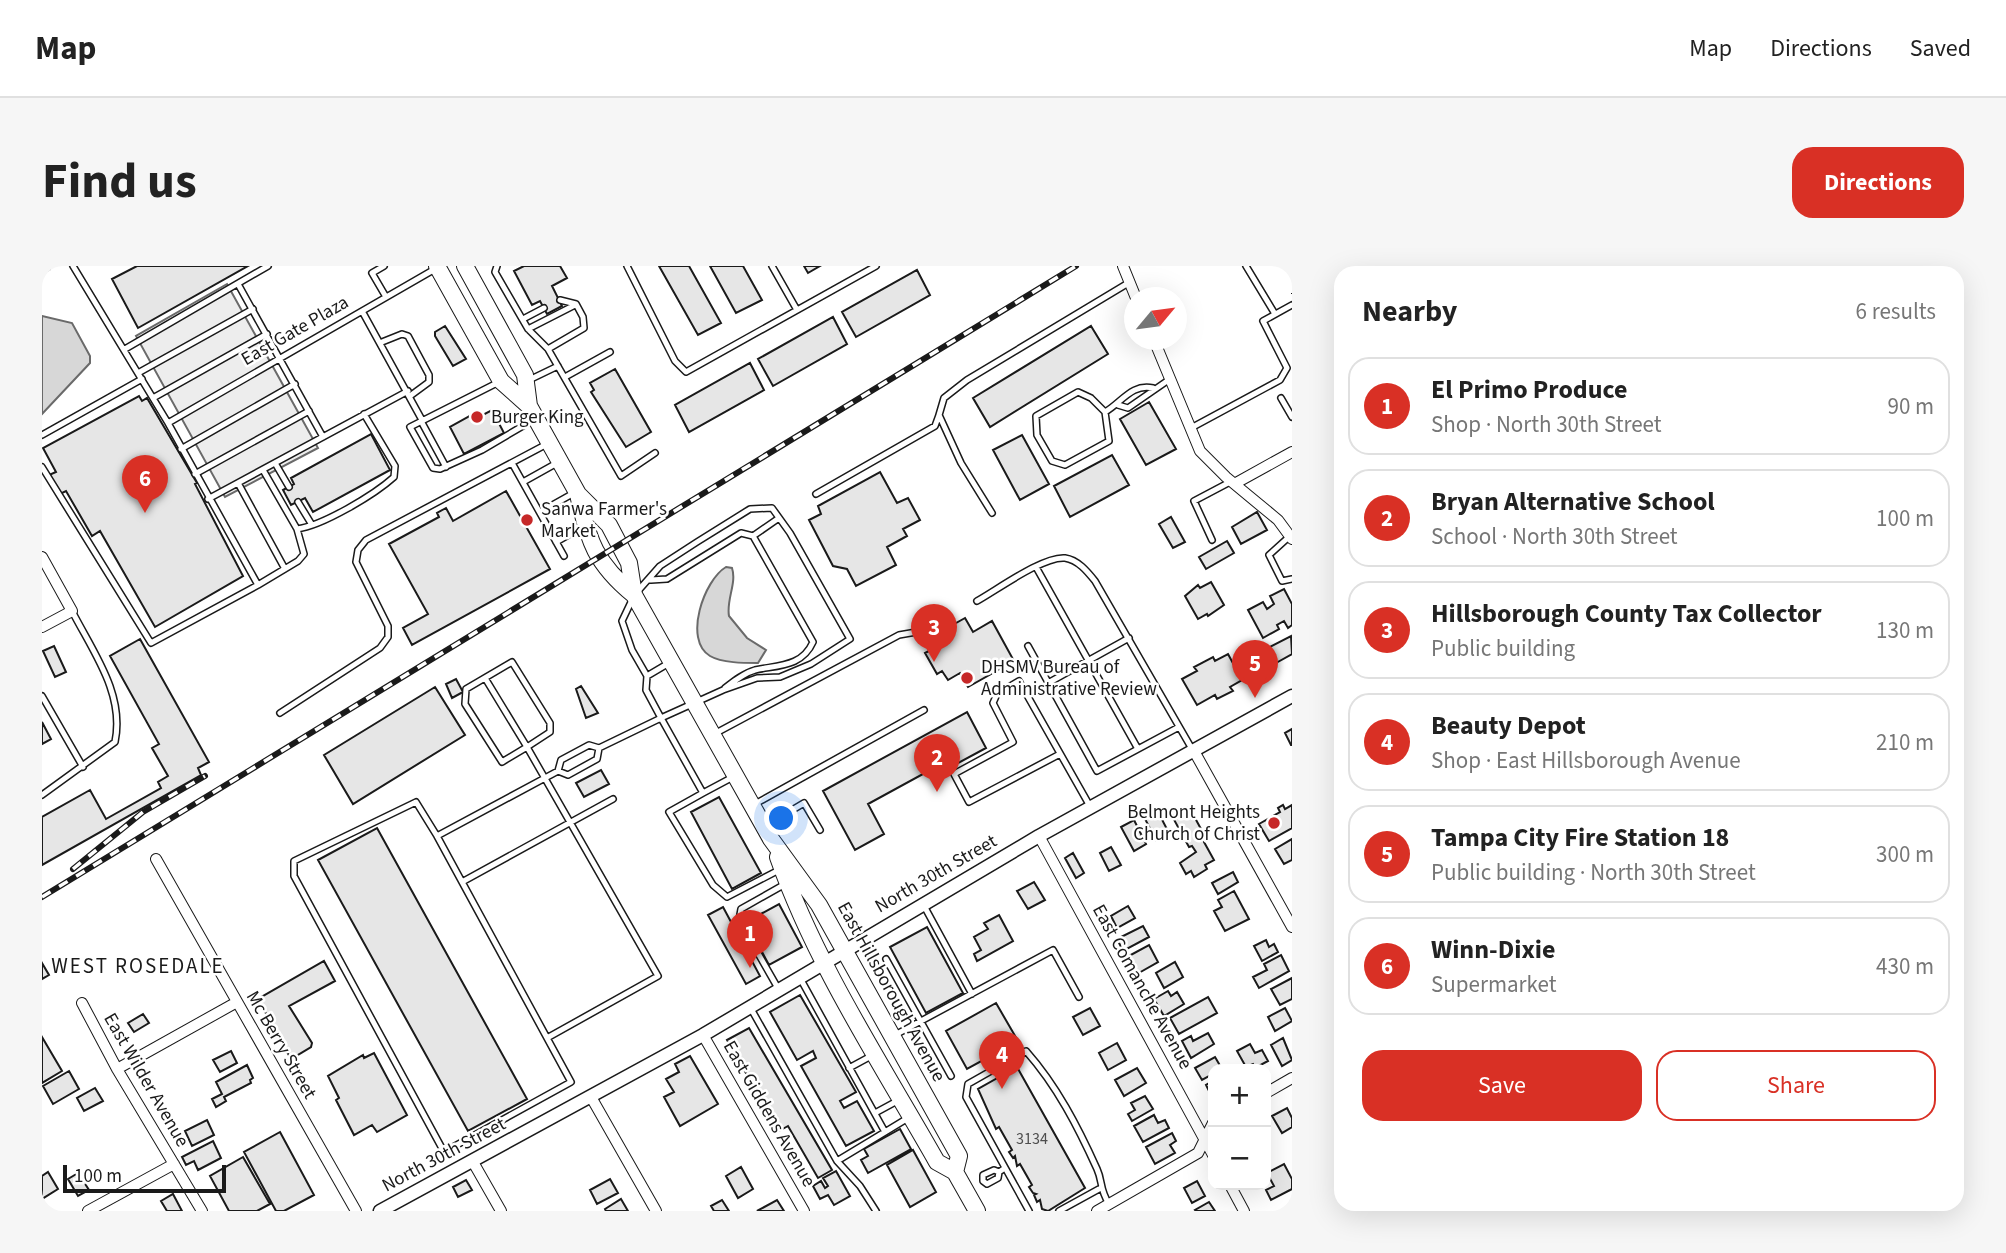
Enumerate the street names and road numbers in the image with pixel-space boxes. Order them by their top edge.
street label: East Gate Plaza [236,289,354,373]
street label: North 30th Street [870,828,1002,920]
street label: East Hillsborough Avenue [830,897,952,1087]
street label: East Comanche Avenue [1085,900,1199,1074]
street label: Mc Berry Street [239,986,323,1105]
street label: East Wilder Avenue [97,1008,195,1152]
street label: East Giddens Avenue [716,1036,822,1192]
street label: North 30th Street [377,1111,511,1199]

